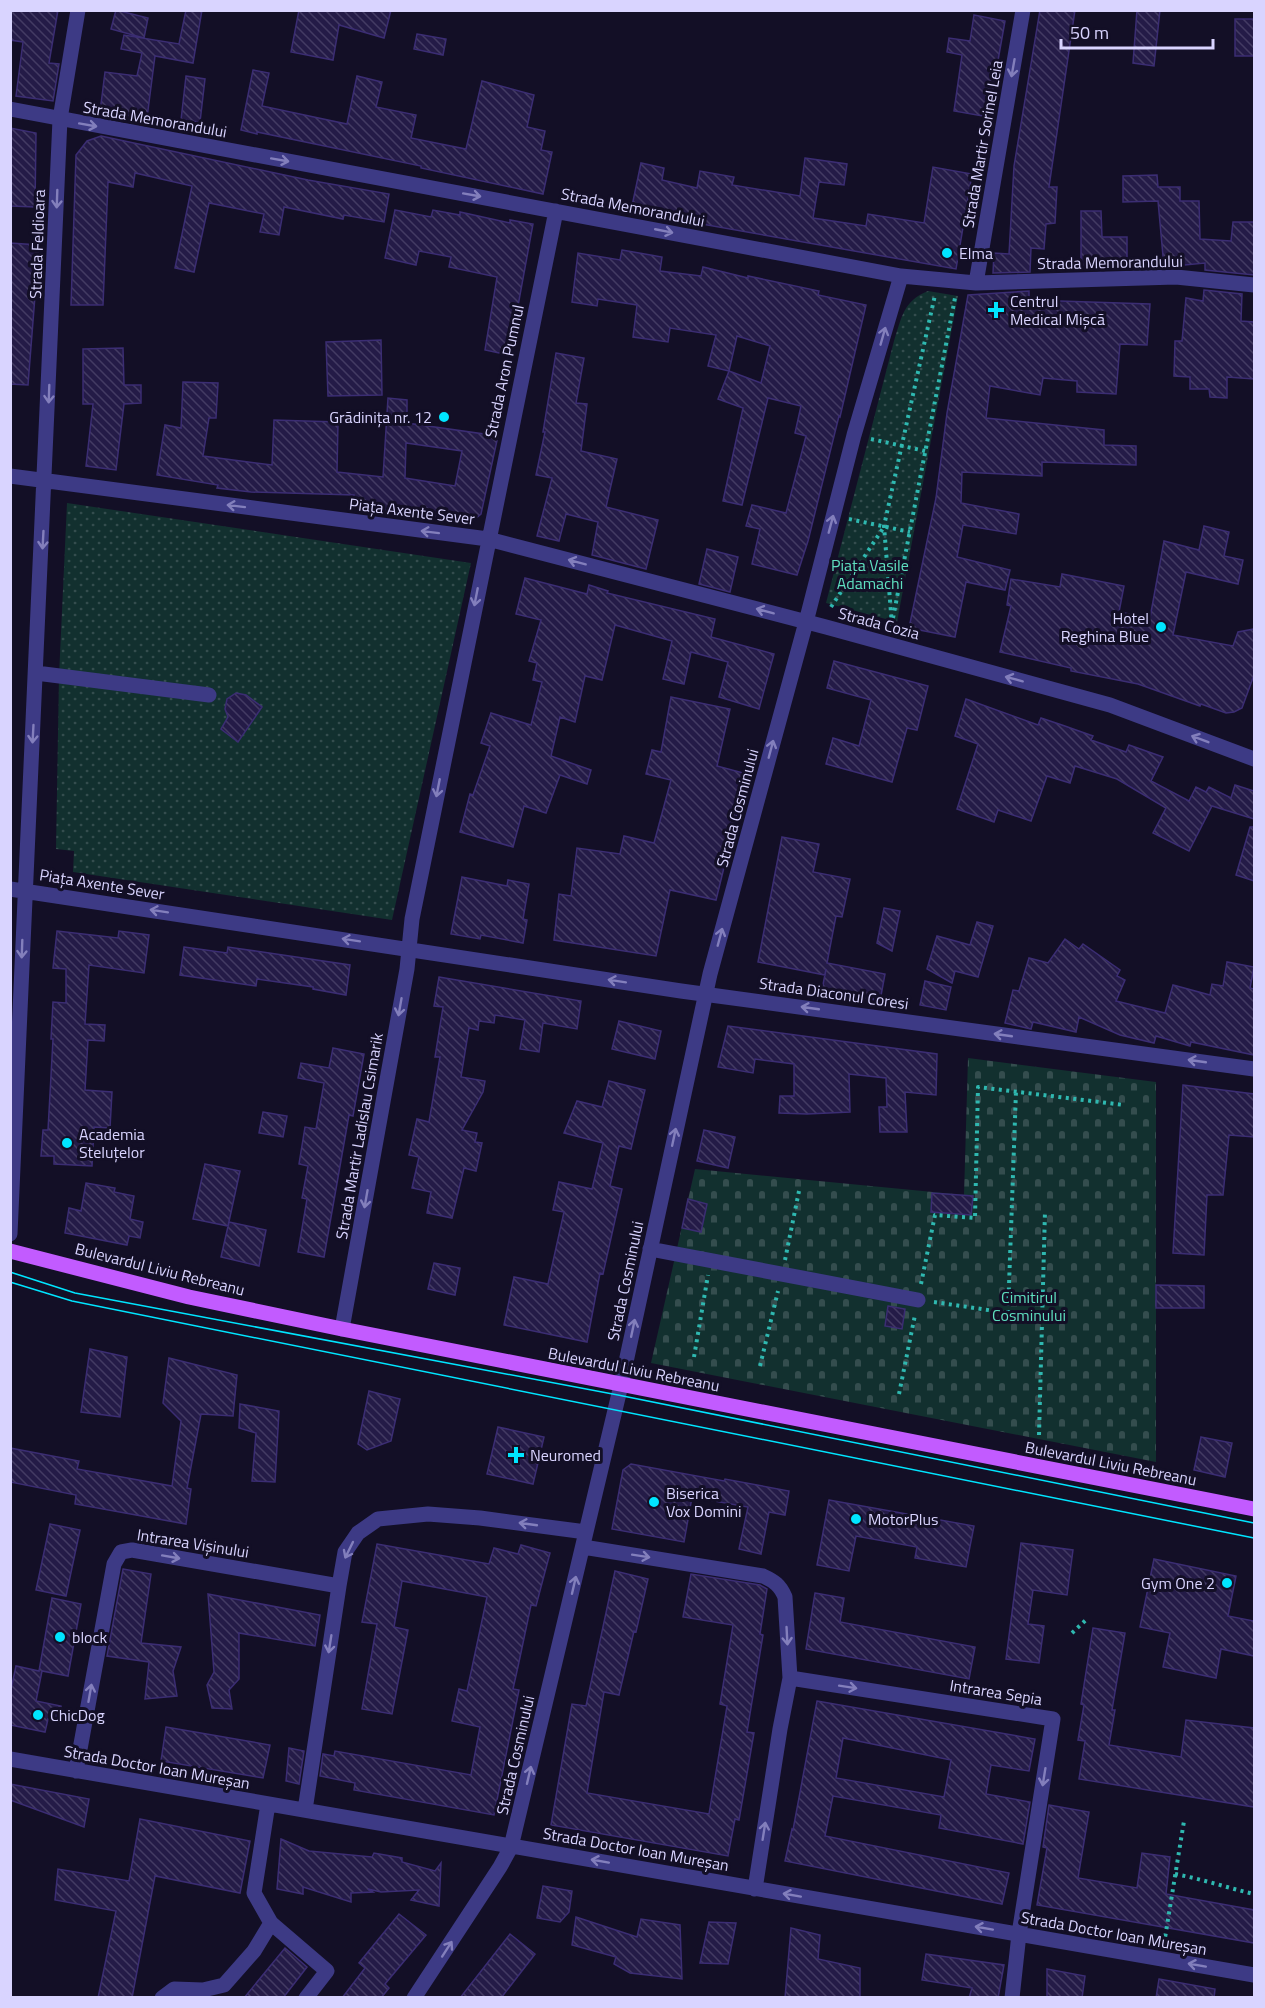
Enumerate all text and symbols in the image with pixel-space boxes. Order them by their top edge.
scale bar [1061,12,1212,50]
text: 50 m [1070,19,1109,46]
street label: Strada Martir Sorinel Leia [955,58,1009,230]
one-way arrow [1008,58,1019,77]
street label: Strada Memorandului [81,95,229,143]
one-way arrow [78,120,98,131]
one-way arrow [270,155,290,166]
street label: Strada Memorandului [559,181,707,233]
one-way arrow [52,188,63,208]
street label: Strada Feldioara [23,189,51,299]
one-way arrow [462,190,481,201]
one-way arrow [653,226,673,237]
place label: Elma [959,241,993,265]
marker: Elma [940,246,954,260]
street label: Strada Memorandului [1037,249,1183,275]
place label: Centrul Medical Mișcă [1010,289,1105,331]
marker: Centrul Medical Mișcă [987,301,1005,319]
street label: Strada Aron Pumnul [478,302,530,440]
one-way arrow [878,327,889,346]
one-way arrow [44,383,55,403]
place label: Grădinița nr. 12 [329,405,432,429]
marker: Grădinița nr. 12 [437,410,451,424]
street label: Piața Axente Sever [348,491,477,531]
one-way arrow [227,501,247,512]
one-way arrow [826,515,838,534]
one-way arrow [420,526,440,537]
one-way arrow [37,529,48,549]
park label: Piața Vasile Adamachi [831,553,909,595]
one-way arrow [568,556,587,568]
one-way arrow [470,586,481,606]
street label: Strada Cozia [836,601,922,645]
one-way arrow [756,605,775,617]
place label: Hotel Reghina Blue [1061,606,1149,648]
marker: Hotel Reghina Blue [1154,620,1168,634]
one-way arrow [1005,673,1024,684]
one-way arrow [27,724,38,744]
one-way arrow [1191,732,1210,743]
one-way arrow [766,740,778,759]
street label: Strada Cosminului [710,746,764,870]
one-way arrow [432,777,443,797]
street label: Piața Axente Sever [38,862,167,906]
one-way arrow [149,906,169,917]
one-way arrow [715,928,726,947]
one-way arrow [342,935,362,946]
one-way arrow [16,939,28,959]
street label: Strada Diaconul Coresi [758,971,910,1015]
one-way arrow [608,976,627,987]
one-way arrow [395,997,406,1016]
one-way arrow [801,1003,821,1014]
one-way arrow [994,1029,1014,1040]
street label: Strada Martir Ladislau Csimarik [329,1030,389,1241]
one-way arrow [1187,1055,1207,1066]
place label: Academia Steluțelor [79,1122,145,1164]
one-way arrow [669,1128,680,1148]
marker: Academia Steluțelor [60,1136,74,1150]
one-way arrow [360,1189,371,1208]
street label: Strada Cosminului [601,1219,649,1343]
street label: Bulevardul Liviu Rebreanu [73,1236,247,1302]
park label: Cimitirul Cosminului [992,1285,1066,1327]
one-way arrow [628,1319,639,1338]
street label: Bulevardul Liviu Rebreanu [546,1341,722,1397]
street label: Bulevardul Liviu Rebreanu [1023,1435,1199,1491]
place label: Neuromed [530,1443,601,1467]
marker: Neuromed [507,1446,525,1464]
place label: Biserica Vox Domini [666,1481,742,1523]
marker: Biserica Vox Domini [647,1495,661,1509]
place label: MotorPlus [868,1507,938,1531]
marker: MotorPlus [849,1512,863,1526]
one-way arrow [519,1519,539,1530]
street label: Intrarea Vișinului [135,1522,251,1564]
one-way arrow [342,1540,354,1558]
one-way arrow [160,1551,180,1562]
one-way arrow [630,1551,650,1562]
place label: Gym One 2 [1141,1571,1215,1595]
one-way arrow [568,1576,580,1595]
marker: Gym One 2 [1220,1576,1234,1590]
place label: block [72,1625,108,1649]
one-way arrow [782,1626,793,1646]
marker: block [53,1630,67,1644]
one-way arrow [324,1634,335,1654]
street label: Intrarea Sepia [948,1673,1044,1711]
one-way arrow [837,1681,857,1692]
one-way arrow [85,1683,96,1703]
street label: Strada Cosminului [490,1693,540,1817]
place label: ChicDog [50,1703,105,1727]
marker: ChicDog [31,1708,45,1722]
street label: Strada Doctor Ioan Mureșan [62,1739,252,1795]
one-way arrow [524,1765,536,1784]
one-way arrow [1038,1767,1049,1786]
street label: Strada Doctor Ioan Mureșan [541,1821,731,1877]
one-way arrow [759,1821,770,1841]
one-way arrow [591,1855,610,1866]
one-way arrow [783,1889,802,1900]
street label: Strada Doctor Ioan Mureșan [1019,1905,1209,1961]
one-way arrow [975,1922,994,1933]
one-way arrow [440,1940,453,1957]
one-way arrow [1188,1959,1207,1970]

